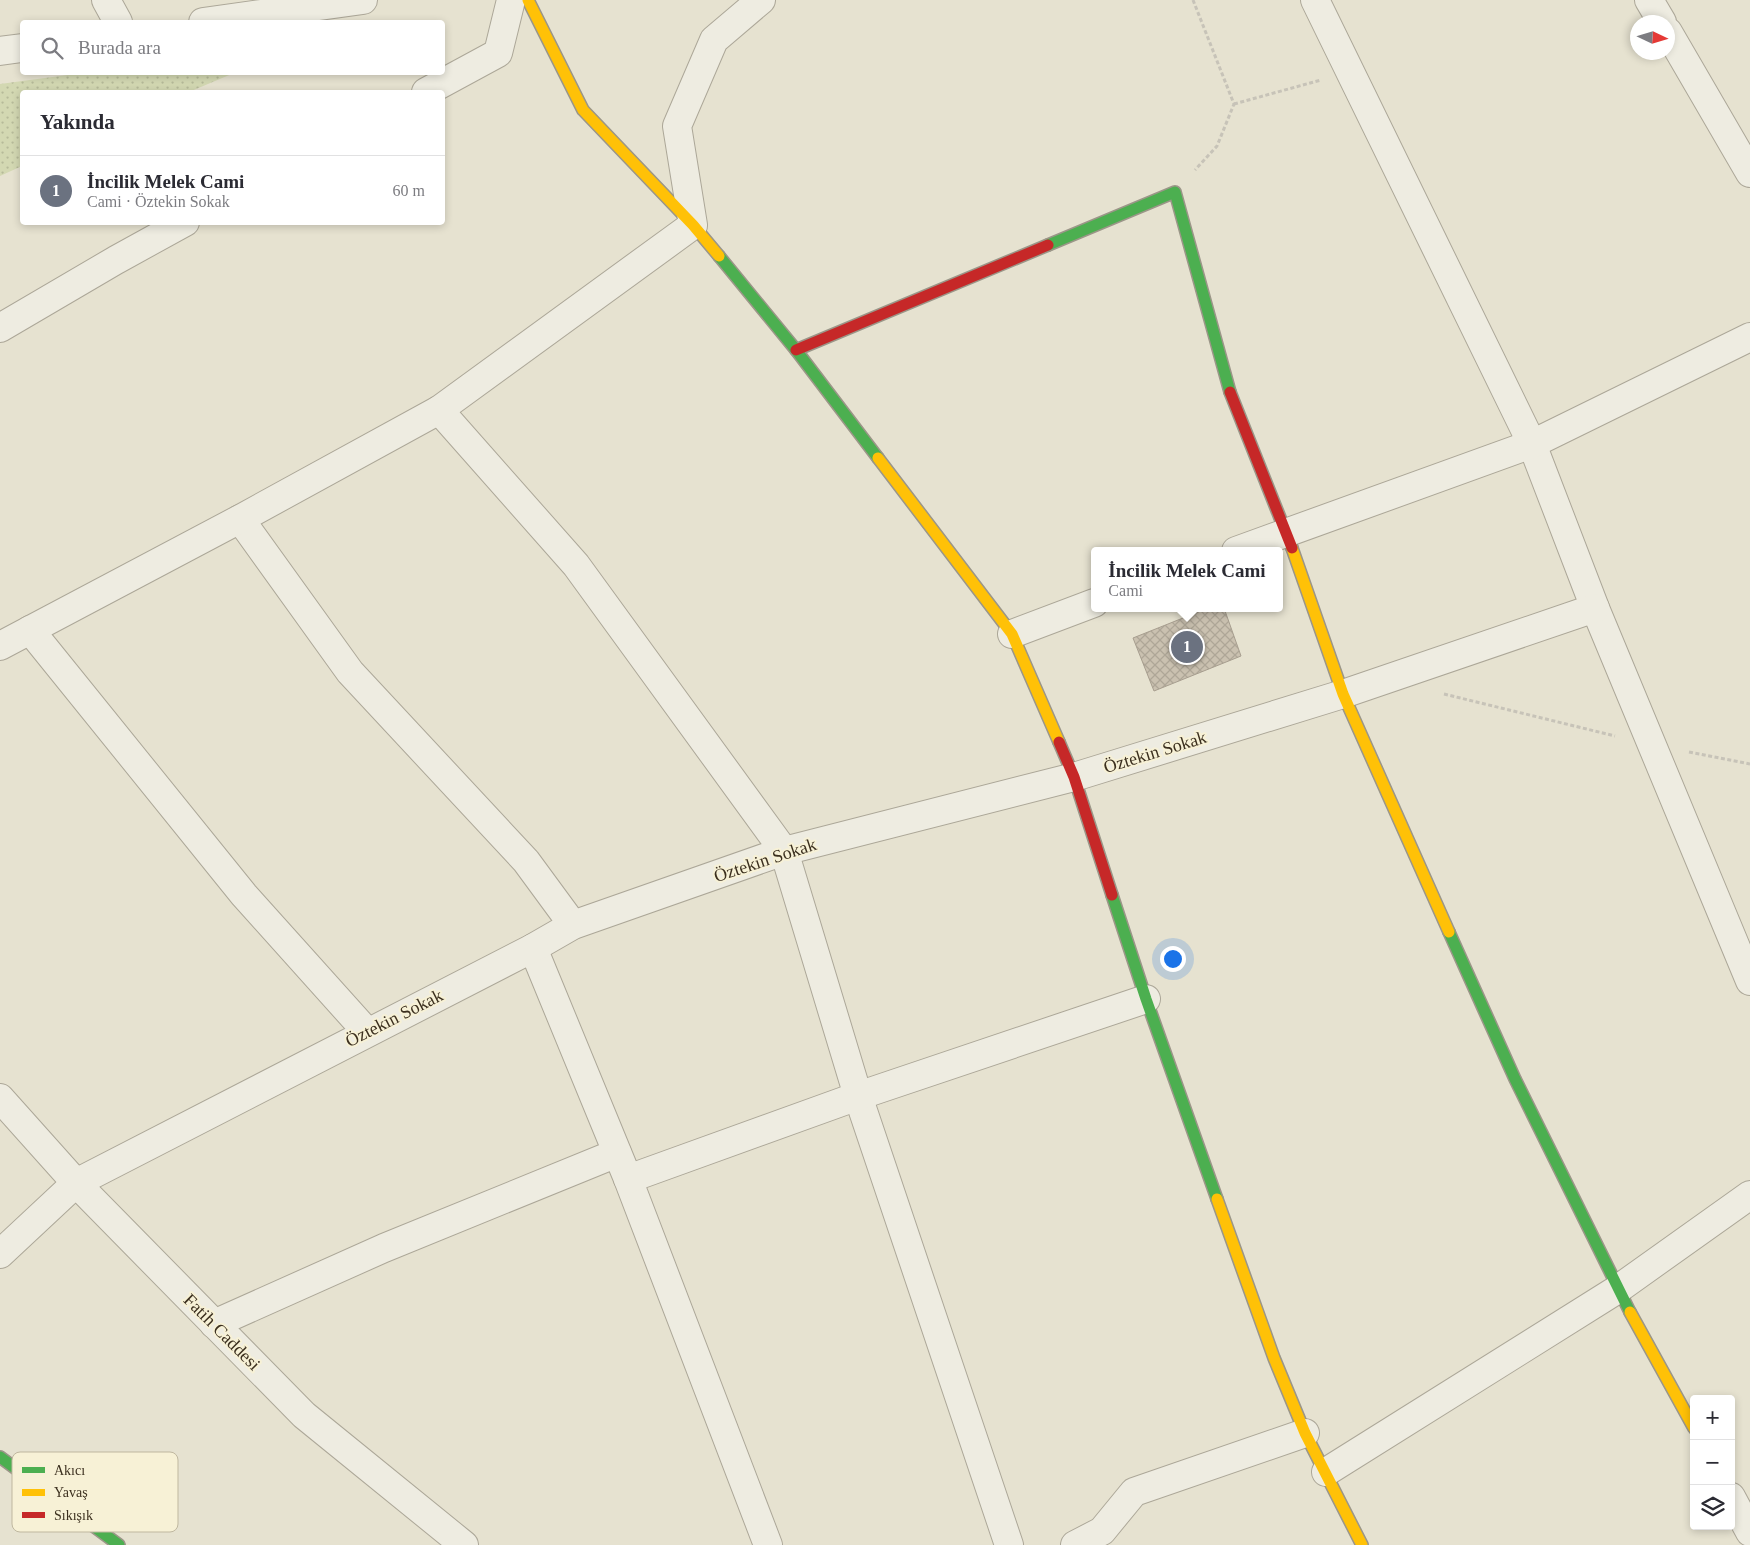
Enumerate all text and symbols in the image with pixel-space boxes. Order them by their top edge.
north arrow [1630,15,1675,60]
search box [20,20,445,75]
icon: search [38,34,66,62]
text: Burada ara [78,37,161,58]
text: Yakında [40,110,115,134]
text: İncilik Melek Cami [87,171,244,192]
text: 1 [52,182,60,199]
text: 60 m [393,182,425,199]
text: Cami · Öztekin Sokak [87,193,230,210]
popup [1091,547,1283,612]
text: İncilik Melek Cami [1108,560,1266,581]
text: Cami [1108,582,1143,599]
pin: 1 [1171,628,1203,666]
street label: Öztekin Sokak [1101,727,1209,777]
street label: Öztekin Sokak [711,834,819,886]
your location [1160,946,1186,972]
street label: Öztekin Sokak [342,985,446,1051]
street label: Fatih Caddesi [180,1290,264,1374]
map controls [1690,1395,1735,1530]
button: + [1690,1395,1735,1440]
button: − [1690,1440,1735,1485]
legend [12,1452,178,1532]
text: Akıcı [54,1463,85,1478]
text: Yavaş [54,1485,88,1500]
button: layers [1690,1485,1735,1530]
text: Sıkışık [54,1508,93,1523]

